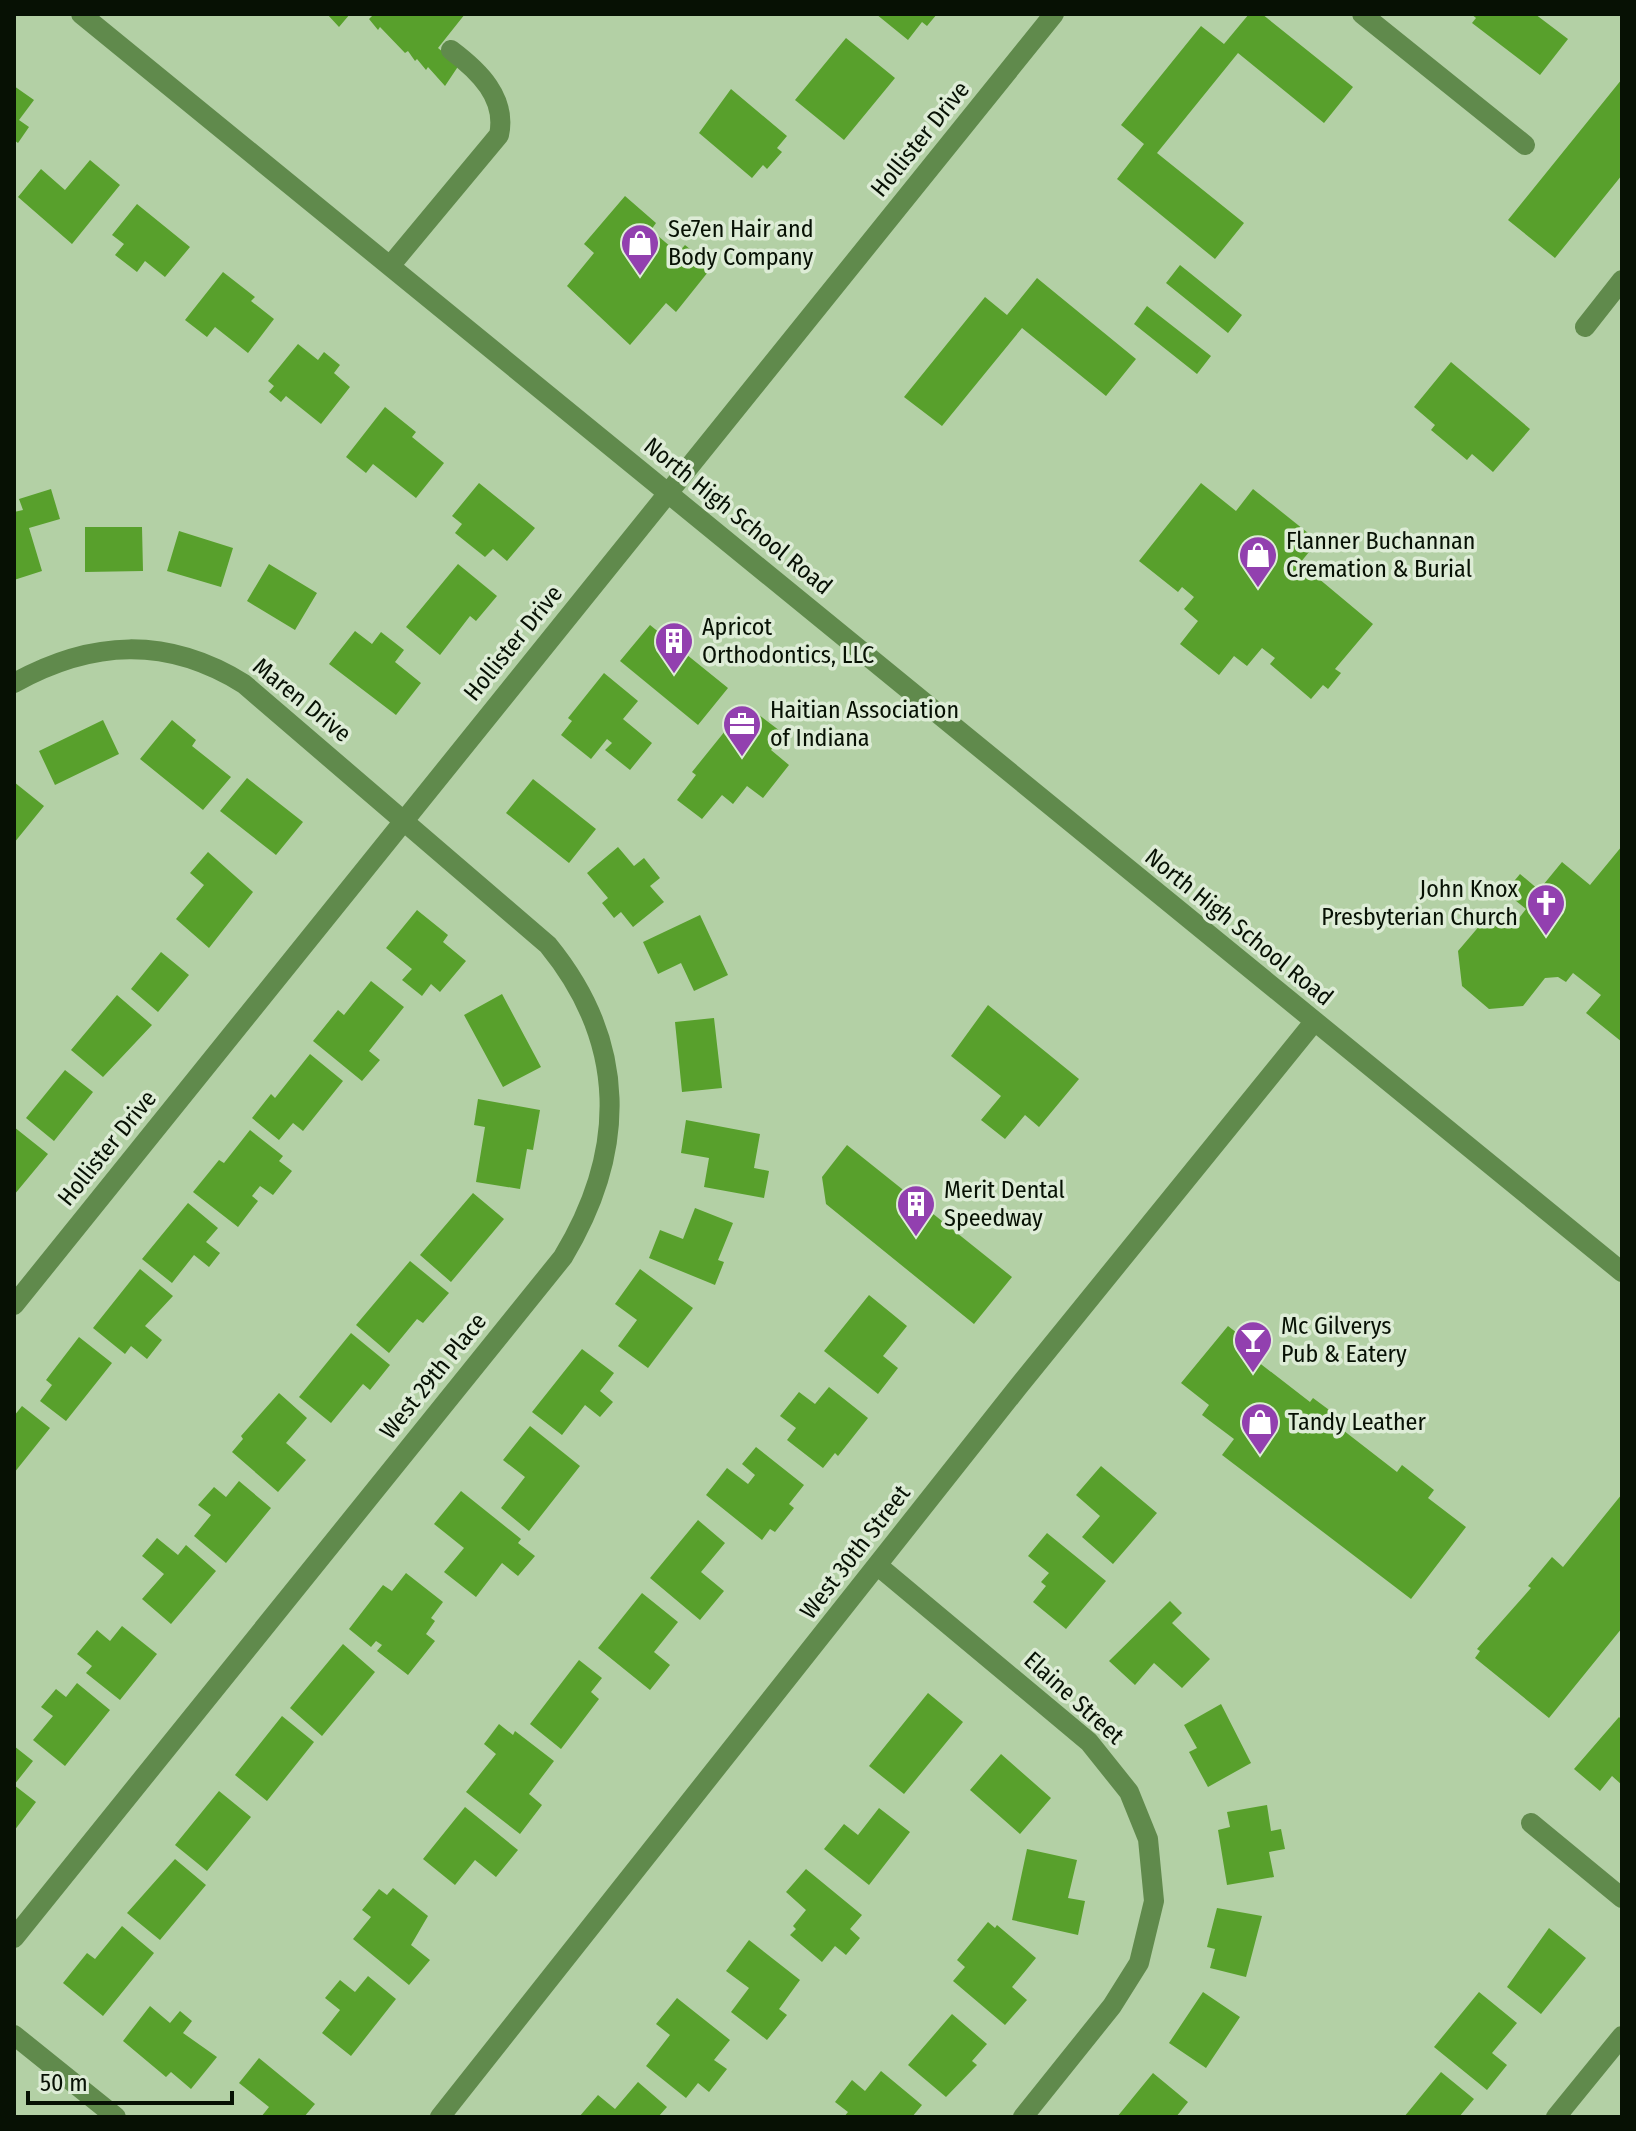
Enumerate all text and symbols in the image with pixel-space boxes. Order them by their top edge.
street label: Hollister Drive [865,76,975,202]
place label: Se7en Hair and Body Company [668,215,814,271]
shop icon: Se7en Hair and Body Company [619,222,661,277]
street label: North High School Road [638,432,838,600]
place label: Flanner Buchannan Cremation & Burial [1286,527,1475,583]
shop icon: Flanner Buchannan Cremation & Burial [1237,534,1279,589]
street label: Hollister Drive [458,580,568,706]
place label: Apricot Orthodontics, LLC [702,613,874,669]
building icon: Apricot Orthodontics, LLC [653,620,695,675]
street label: Maren Drive [248,652,356,748]
place label: Haitian Association of Indiana [770,696,959,752]
office icon: Haitian Association of Indiana [721,703,763,758]
street label: North High School Road [1139,843,1339,1011]
place label: John Knox Presbyterian Church [1321,875,1518,931]
church icon: John Knox Presbyterian Church [1525,882,1567,937]
street label: Hollister Drive [52,1085,162,1211]
place label: Merit Dental Speedway [944,1176,1065,1232]
building icon: Merit Dental Speedway [895,1183,937,1238]
street label: West 29th Place [374,1308,492,1444]
place label: Mc Gilverys Pub & Eatery [1281,1312,1407,1368]
bar icon: Mc Gilverys Pub & Eatery [1232,1319,1274,1374]
shop icon: Tandy Leather [1239,1401,1281,1456]
place label: Tandy Leather [1288,1408,1426,1436]
street label: West 30th Street [794,1480,916,1624]
street label: Elaine Street [1018,1646,1130,1750]
scale bar [28,2055,232,2105]
text: 50 m [40,2069,88,2097]

